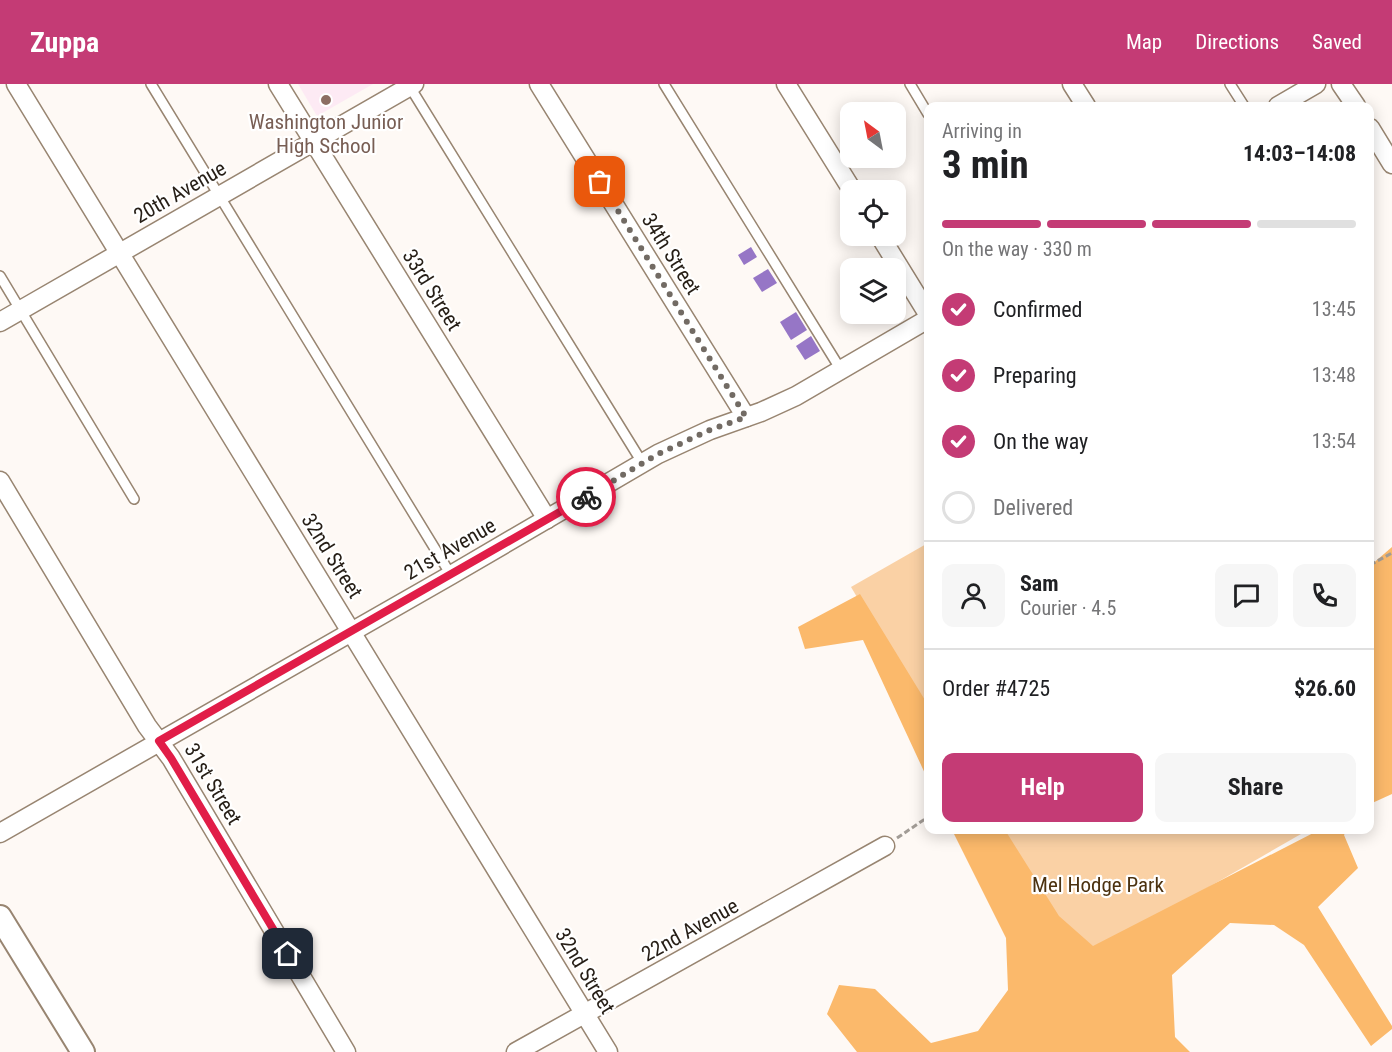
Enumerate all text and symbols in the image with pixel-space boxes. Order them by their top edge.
text: Zuppa [30,26,99,59]
text: Map [1126,30,1162,54]
text: Directions [1195,30,1279,54]
text: Saved [1312,30,1362,54]
marker: Washington Junior High School [319,93,333,107]
north arrow [840,102,906,168]
map controls [840,102,906,324]
place label: Washington Junior High School [249,110,403,158]
text: Arriving in [942,119,1022,143]
text: 14:03–14:08 [1243,141,1356,166]
text: 3 min [942,142,1029,188]
street label: 20th Avenue [130,156,230,228]
pin [574,156,625,207]
icon: bag [583,165,616,198]
button: locate [840,180,906,246]
street label: 34th Street [637,209,705,299]
text: On the way · 330 m [942,237,1092,261]
street label: 33rd Street [398,245,466,335]
button: layers [840,258,906,324]
icon: check [942,293,975,326]
text: Confirmed [993,297,1082,322]
text: 13:45 [1312,297,1356,321]
icon: check [942,359,975,392]
text: Preparing [993,363,1077,388]
text: 13:48 [1312,363,1356,387]
icon: check [942,425,975,458]
text: On the way [993,429,1088,454]
text: 13:54 [1312,429,1356,453]
courier [556,467,616,527]
icon: bike [570,481,603,514]
text: Delivered [993,495,1073,520]
street label: 32nd Street [297,509,367,603]
street label: 21st Avenue [400,513,500,585]
button: person [942,564,1005,627]
button: chat [1215,564,1278,627]
button: phone [1293,564,1356,627]
text: Sam [1020,571,1059,596]
text: Courier · 4.5 [1020,596,1116,620]
text: Order #4725 [942,676,1050,701]
text: $26.60 [1294,676,1356,701]
street label: 31st Street [179,739,247,829]
button: Help [942,753,1143,822]
button: Share [1155,753,1356,822]
park label: Mel Hodge Park [1032,873,1164,897]
street label: 22nd Avenue [638,894,743,966]
street label: 32nd Street [550,924,620,1018]
pin [262,928,313,979]
icon: home [271,937,304,970]

